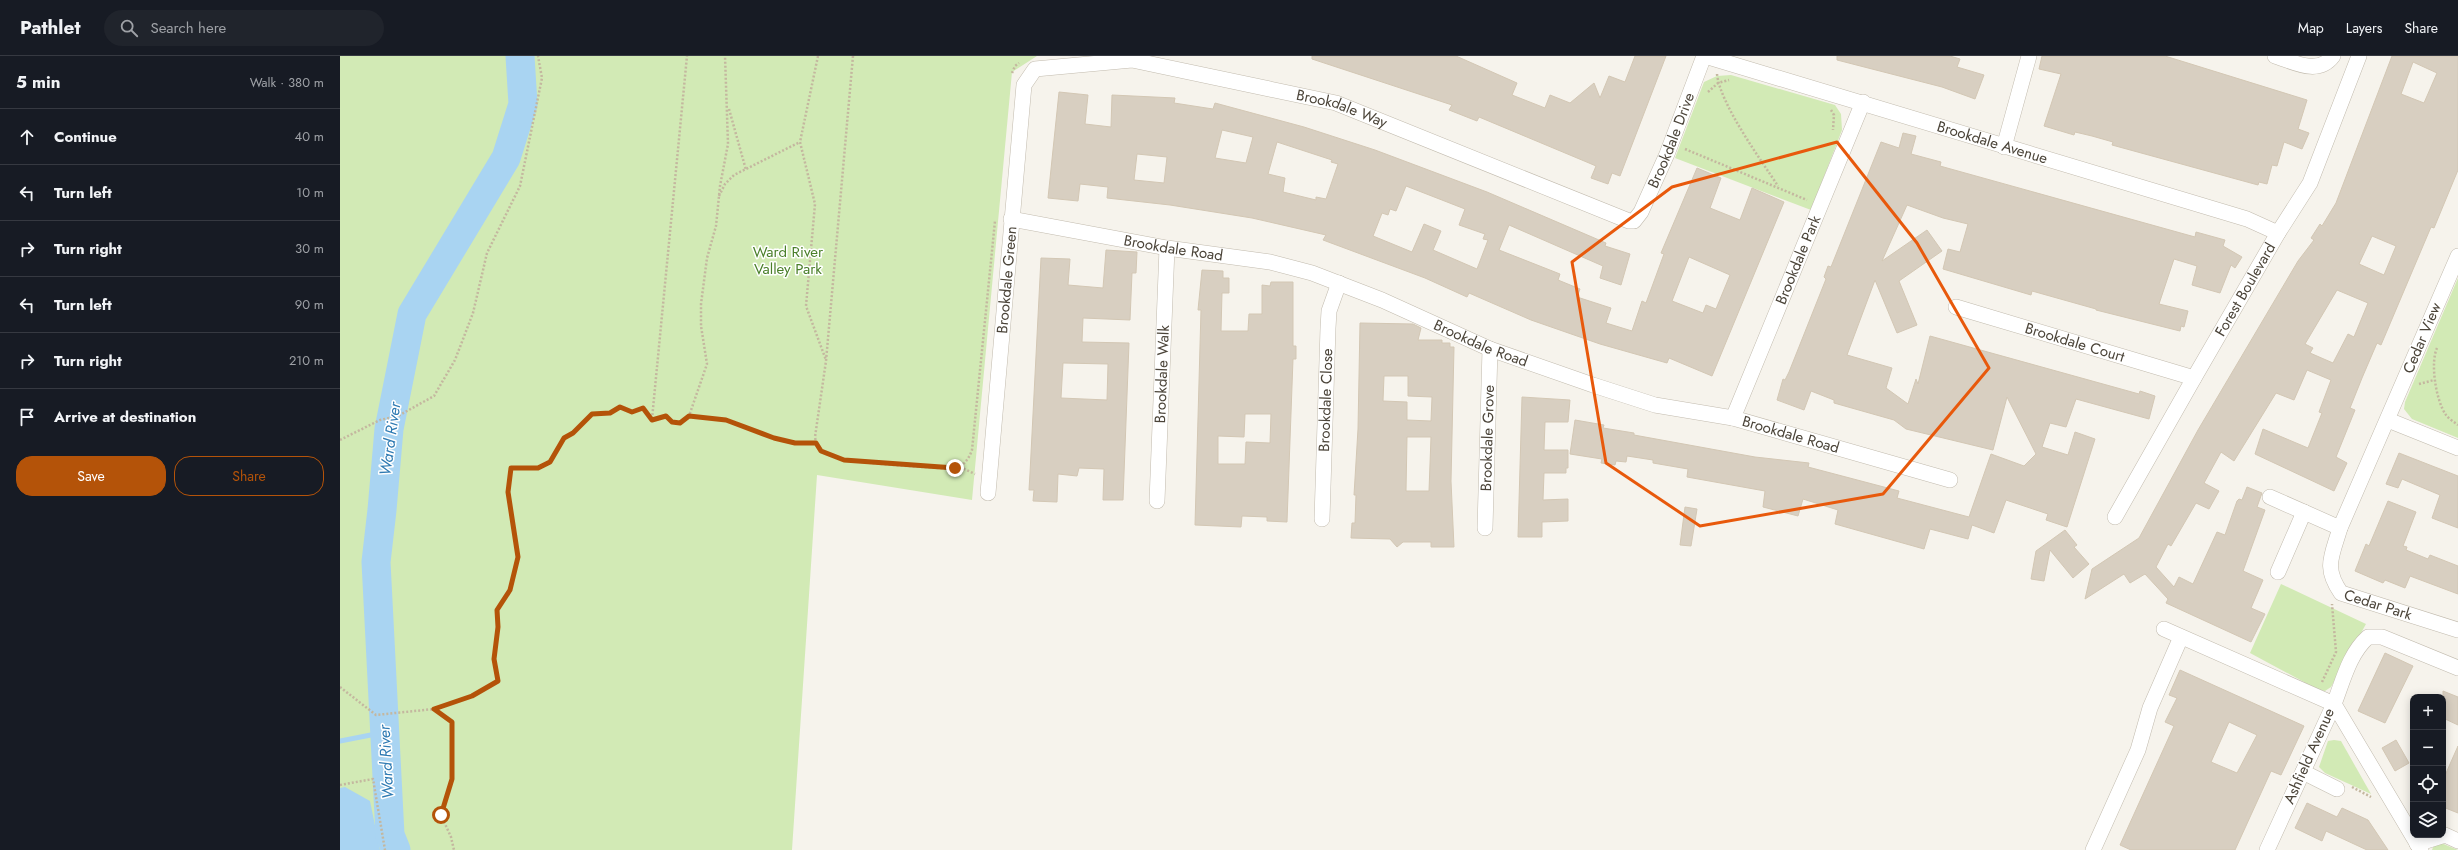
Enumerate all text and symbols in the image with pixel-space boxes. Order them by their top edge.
search box [104,10,384,46]
text: Pathlet [20,14,80,41]
icon: search [118,17,140,39]
text: Search here [150,17,226,39]
text: Map [2298,18,2324,38]
text: Layers [2346,18,2382,38]
text: Share [2404,18,2438,38]
text: 5 min [16,70,60,94]
text: Walk · 380 m [250,73,324,92]
street label: Brookdale Way [1294,84,1391,134]
street label: Brookdale Drive [1642,89,1700,192]
street label: Brookdale Avenue [1934,115,2051,170]
icon: ahead [16,126,38,148]
text: Continue [54,126,117,148]
text: 40 m [295,127,324,146]
icon: left [16,182,38,204]
text: Turn left [54,182,112,204]
text: 10 m [296,183,324,202]
street label: Brookdale Park [1770,212,1826,308]
street label: Brookdale Green [991,225,1023,334]
street label: Brookdale Road [1122,229,1224,266]
icon: right [16,238,38,260]
text: Turn right [54,238,122,260]
text: 30 m [295,239,324,258]
street label: Forest Boulevard [2209,239,2281,341]
park label: Ward River Valley Park [753,241,824,280]
icon: left [16,294,38,316]
text: Turn left [54,294,112,316]
text: 90 m [295,295,324,314]
street label: Cedar View [2397,298,2447,377]
street label: Brookdale Road [1430,314,1531,372]
street label: Brookdale Court [2022,317,2128,368]
street label: Brookdale Walk [1149,324,1175,424]
street label: Brookdale Close [1313,348,1338,452]
icon: right [16,350,38,372]
text: Turn right [54,350,122,372]
text: 210 m [289,351,324,370]
street label: Brookdale Grove [1475,384,1500,492]
water label: Ward River [373,399,407,477]
icon: arrive [16,406,38,428]
text: Arrive at destination [54,406,196,428]
street label: Brookdale Road [1740,410,1842,459]
button: Save [16,456,166,496]
button: Share [174,456,324,496]
route end [946,459,964,477]
street label: Cedar Park [2341,584,2415,626]
map controls [2410,694,2446,838]
button: + [2410,694,2446,730]
street label: Ashfield Avenue [2278,704,2340,808]
water label: Ward River [372,723,399,800]
button: − [2410,730,2446,766]
button: locate [2410,766,2446,802]
button: layers [2410,802,2446,838]
route start [432,806,450,824]

